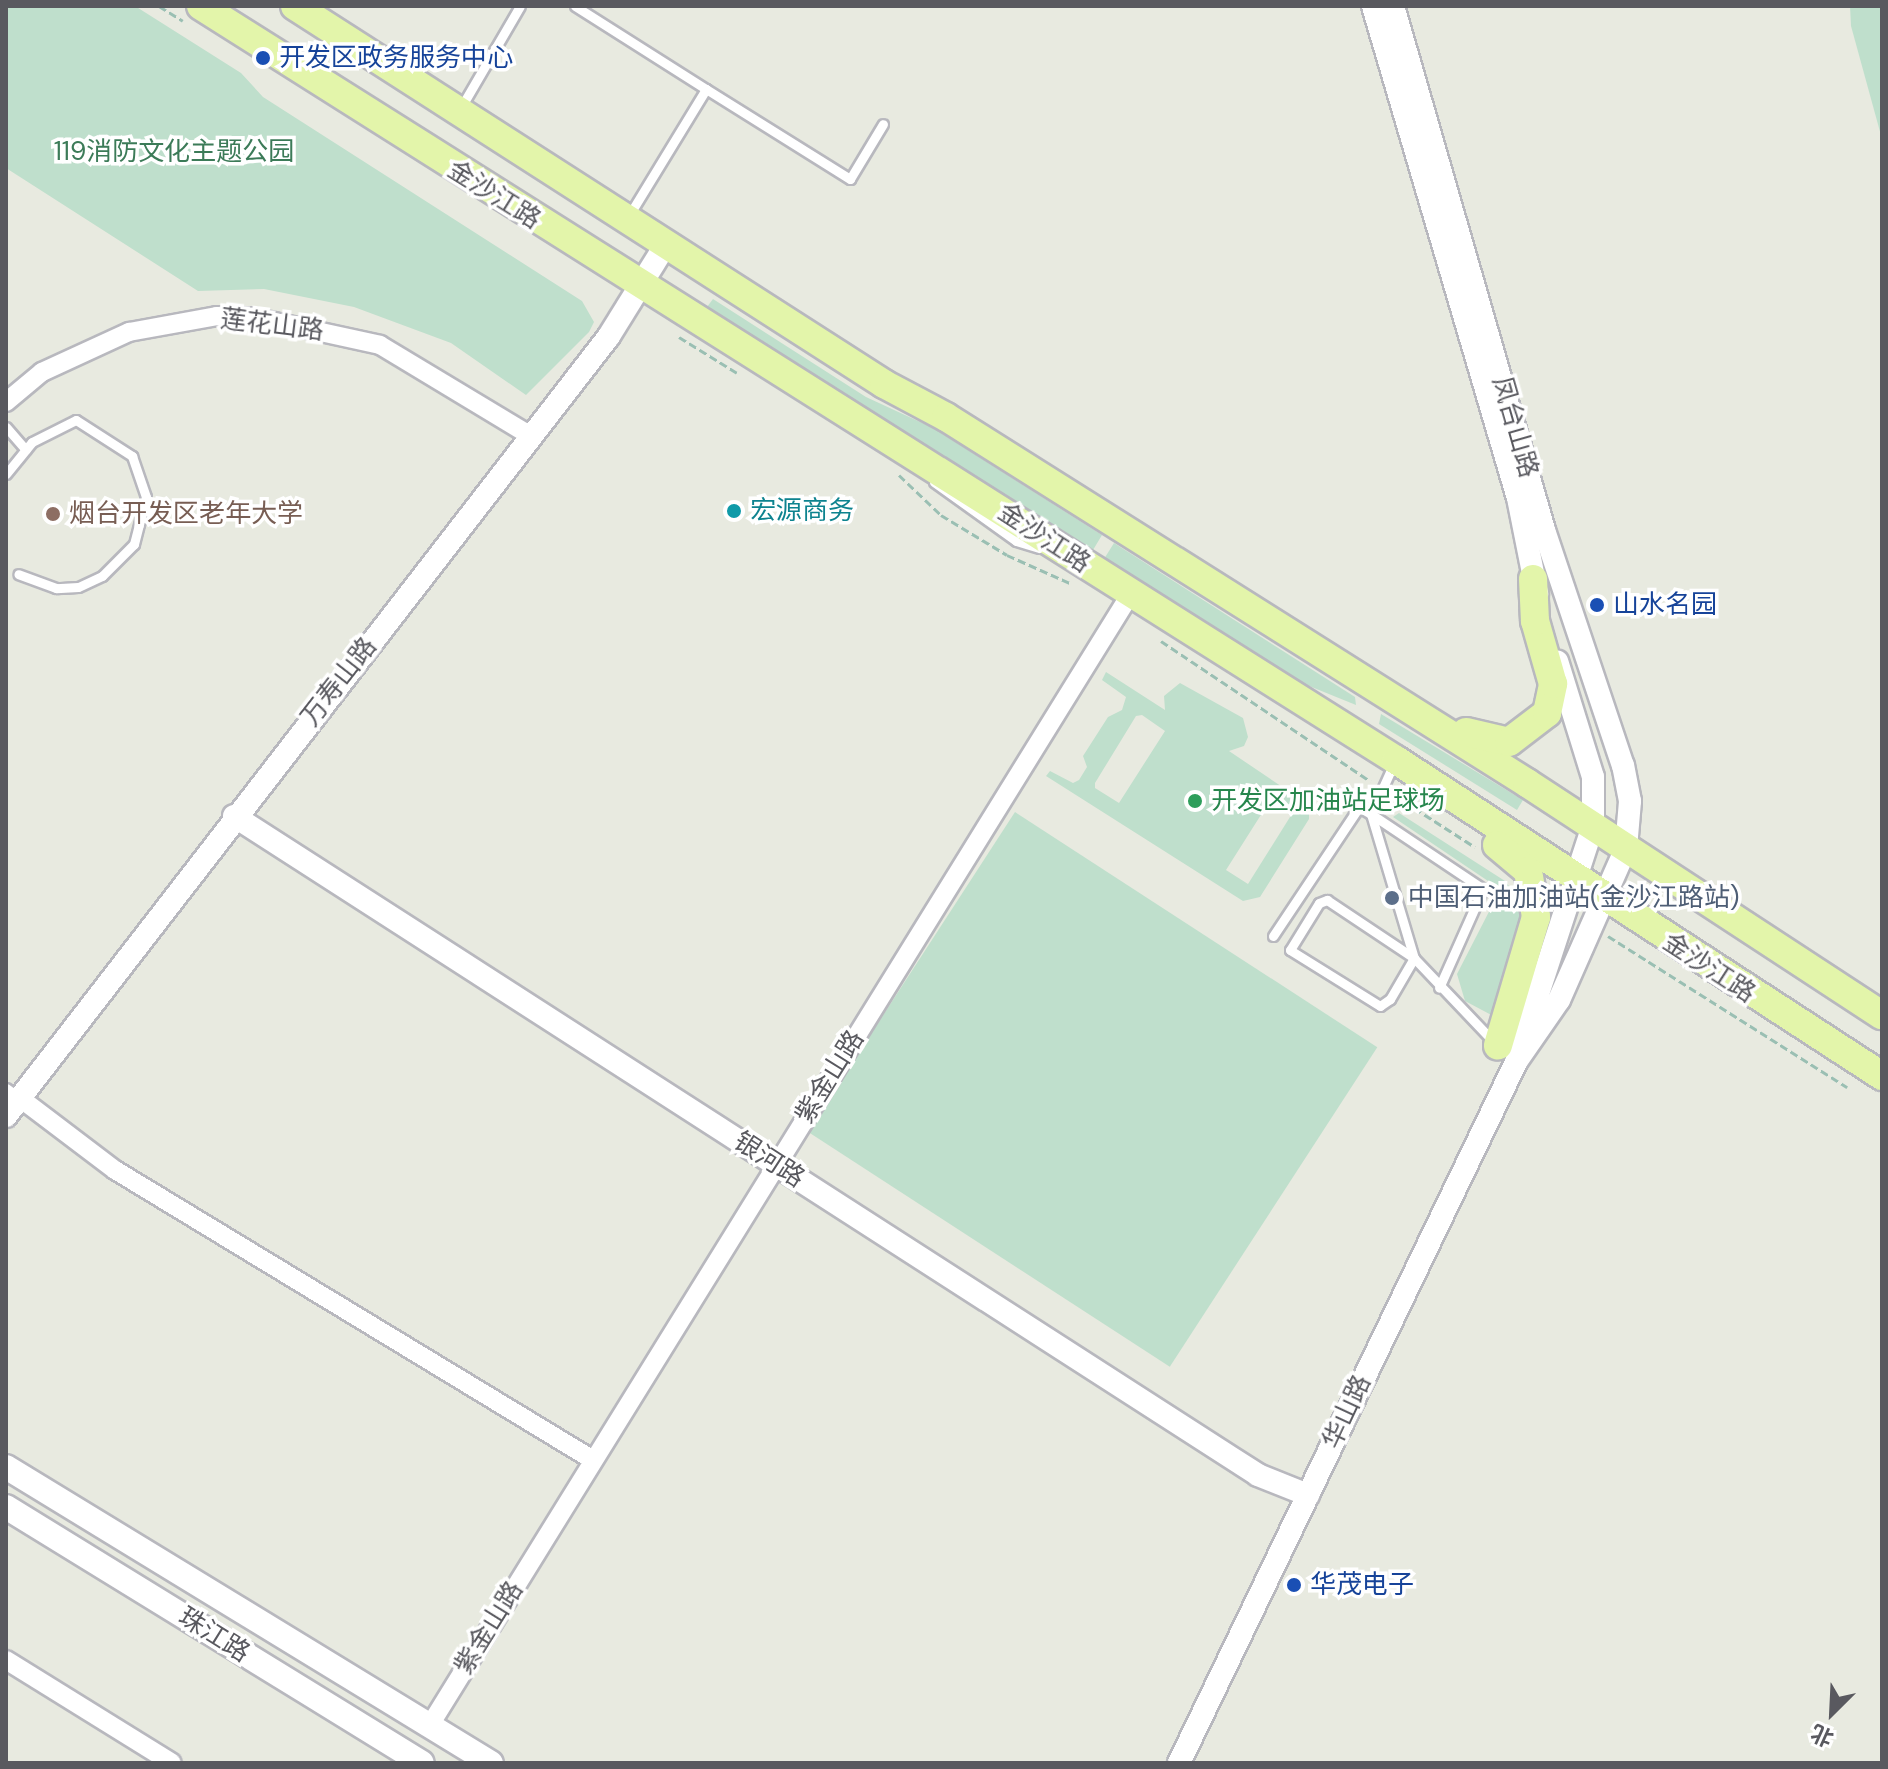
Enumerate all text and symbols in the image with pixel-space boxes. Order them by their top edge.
place label: 开发区政务服务中心 [279,42,513,74]
marker: 开发区政务服务中心 [254,49,272,67]
park label: 119消防文化主题公园 [54,136,294,168]
street label: 金沙江路 [442,154,546,236]
street label: 莲花山路 [218,303,326,347]
street label: 凤台山路 [1486,373,1544,481]
place label: 宏源商务 [750,495,854,527]
street label: 金沙江路 [992,497,1096,579]
place label: 烟台开发区老年大学 [69,498,303,530]
marker: 宏源商务 [725,502,743,520]
marker: 烟台开发区老年大学 [44,505,62,523]
place label: 山水名园 [1613,589,1717,621]
marker: 山水名园 [1588,596,1606,614]
street label: 万寿山路 [295,631,383,733]
place label: 开发区加油站足球场 [1211,785,1445,817]
marker: 开发区加油站足球场 [1186,792,1204,810]
place label: 中国石油加油站(金沙江路站) [1408,882,1739,914]
marker: 中国石油加油站(金沙江路站) [1383,889,1401,907]
street label: 金沙江路 [1657,927,1761,1009]
street label: 紫金山路 [789,1025,871,1129]
street label: 银河路 [728,1126,810,1194]
street label: 华山路 [1316,1370,1378,1454]
place label: 华茂电子 [1310,1569,1414,1601]
street label: 紫金山路 [448,1576,530,1680]
marker: 华茂电子 [1285,1576,1303,1594]
street label: 珠江路 [173,1601,255,1669]
north arrow [1792,1673,1872,1753]
text: 北 [1806,1718,1838,1753]

